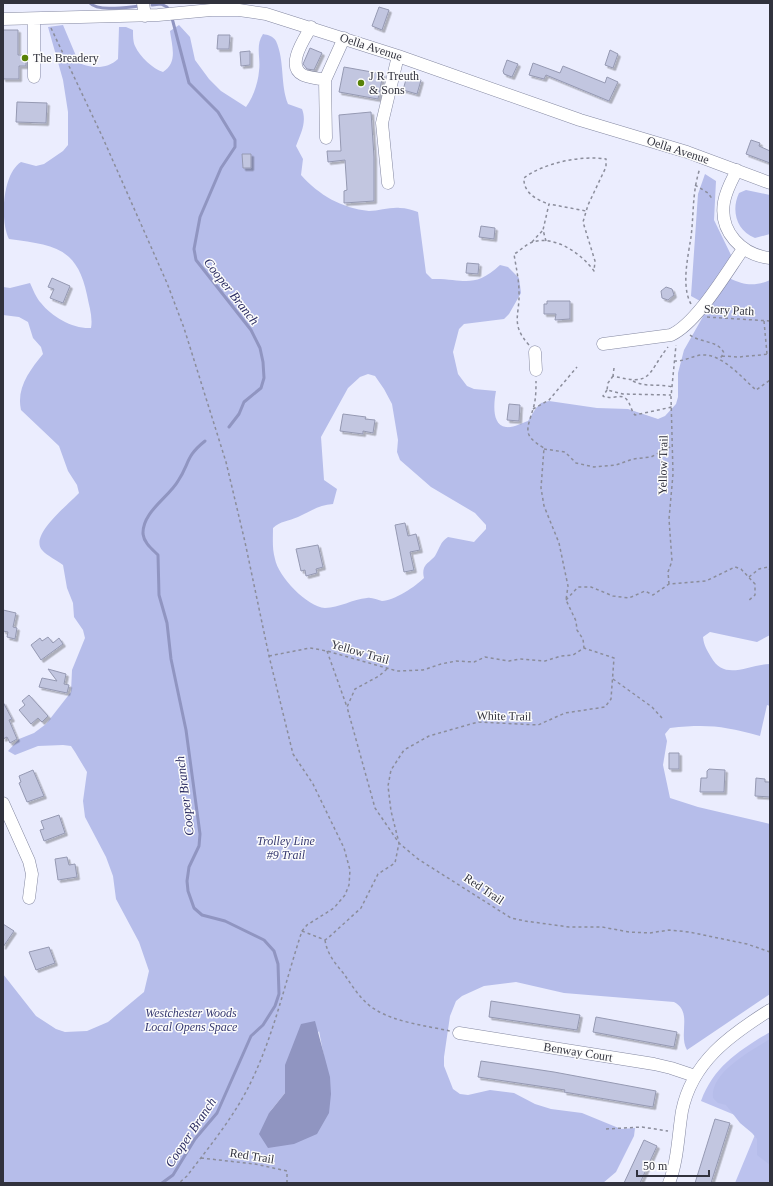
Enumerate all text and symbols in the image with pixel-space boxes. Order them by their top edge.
street label: Oella Avenue [338,30,404,64]
place label: The Breadery [33,51,99,65]
marker: The Breadery [20,53,30,63]
place label: J R Treuth & Sons [369,69,419,97]
marker: J R Treuth & Sons [356,78,366,88]
street label: Oella Avenue [645,133,711,167]
water label: Cooper Branch [201,255,262,328]
street label: Story Path [703,302,755,318]
street label: Yellow Trail [655,434,671,495]
street label: Yellow Trail [329,637,391,667]
street label: White Trail [476,709,532,723]
water label: Cooper Branch [172,755,197,837]
park label: Trolley Line #9 Trail [257,834,316,862]
street label: Red Trail [461,871,507,908]
park label: Westchester Woods Local Opens Space [144,1006,238,1034]
street label: Benway Court [543,1040,614,1064]
water label: Cooper Branch [162,1095,219,1170]
street label: Red Trail [229,1146,276,1167]
scale bar [637,1152,709,1178]
text: 50 m [643,1159,668,1173]

